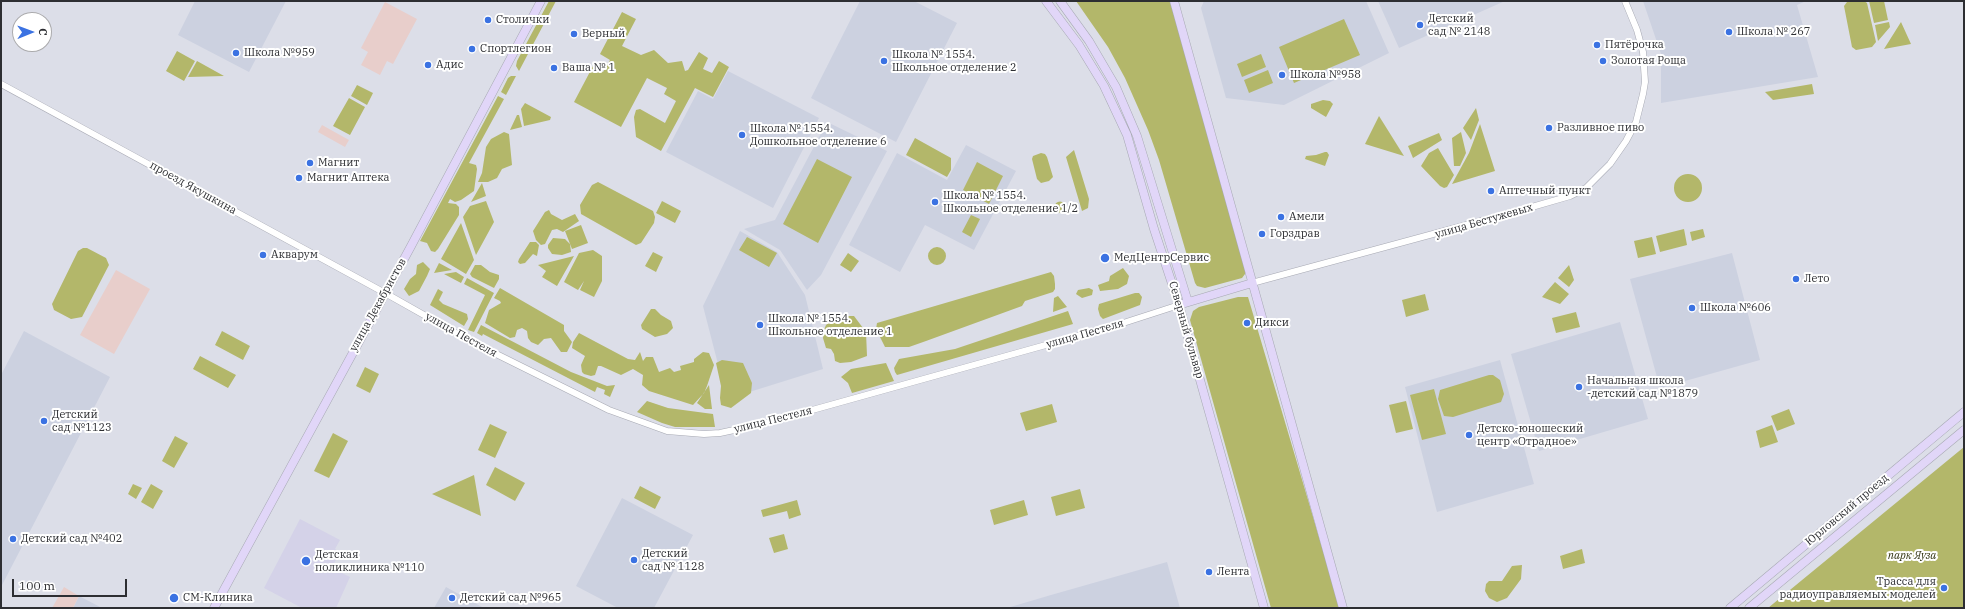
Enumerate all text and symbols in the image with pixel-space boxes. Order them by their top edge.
north arrow [12,12,52,52]
place label: Детский сад № 2148 [1428,12,1490,38]
place label: Столички [496,13,549,27]
marker: Столички [483,15,493,25]
marker: Детский сад № 2148 [1415,20,1425,30]
place label: Школа № 267 [1737,25,1810,39]
place label: Верный [582,27,625,41]
marker: Школа № 267 [1724,27,1734,37]
text: С [36,28,50,36]
marker: Верный [569,29,579,39]
place label: Пятёрочка [1605,38,1664,52]
marker: Пятёрочка [1592,40,1602,50]
place label: Спортлегион [480,42,551,56]
marker: Спортлегион [467,44,477,54]
place label: Школа №959 [244,46,315,60]
marker: Школа №959 [231,48,241,58]
place label: Школа № 1554. Школьное отделение 2 [892,48,1017,74]
place label: Золотая Роща [1611,54,1686,68]
marker: Школа № 1554. Школьное отделение 2 [879,56,889,66]
marker: Золотая Роща [1598,56,1608,66]
place label: Адис [436,58,463,72]
marker: Адис [423,60,433,70]
place label: Ваша № 1 [562,61,615,75]
marker: Ваша № 1 [549,63,559,73]
place label: Школа №958 [1290,68,1361,82]
marker: Школа №958 [1277,70,1287,80]
place label: Разливное пиво [1557,121,1644,135]
place label: Школа № 1554. Дошкольное отделение 6 [750,122,887,148]
marker: Разливное пиво [1544,123,1554,133]
marker: Школа № 1554. Дошкольное отделение 6 [737,130,747,140]
place label: Магнит [318,156,359,170]
marker: Магнит [305,158,315,168]
street label: проезд Якушкина [147,159,239,217]
place label: Магнит Аптека [307,171,390,185]
marker: Магнит Аптека [294,173,304,183]
place label: Аптечный пункт [1499,184,1591,198]
marker: Аптечный пункт [1486,186,1496,196]
place label: Школа № 1554. Школьное отделение 1/2 [943,189,1078,215]
marker: Школа № 1554. Школьное отделение 1/2 [930,197,940,207]
street label: улица Бестужевых [1434,201,1534,241]
place label: Амели [1289,210,1325,224]
marker: Амели [1276,212,1286,222]
place label: Горздрав [1270,227,1320,241]
marker: Горздрав [1257,229,1267,239]
place label: Акварум [271,248,318,262]
marker: Акварум [258,250,268,260]
place label: МедЦентрСервис [1114,251,1209,265]
marker: МедЦентрСервис [1099,252,1111,264]
street label: улица Декабристов [347,256,409,354]
place label: Лето [1804,272,1829,286]
marker: Лето [1791,274,1801,284]
street label: Северный бульвар [1166,280,1206,380]
place label: Школа №606 [1700,301,1771,315]
marker: Школа №606 [1687,303,1697,313]
street label: улица Пестеля [423,310,499,360]
place label: Школа № 1554. Школьное отделение 1 [768,312,893,338]
place label: Дикси [1255,316,1289,330]
street label: улица Пестеля [1045,317,1125,351]
marker: Дикси [1242,318,1252,328]
marker: Школа № 1554. Школьное отделение 1 [755,320,765,330]
place label: Начальная школа -детский сад №1879 [1587,374,1698,400]
marker: Начальная школа -детский сад №1879 [1574,382,1584,392]
street label: улица Пестеля [733,404,813,436]
place label: Детский сад №1123 [52,408,112,434]
marker: Детский сад №1123 [39,416,49,426]
place label: Детско-юношеский центр «Отрадное» [1477,422,1583,448]
marker: Детско-юношеский центр «Отрадное» [1464,430,1474,440]
street label: Юрловский проезд [1803,471,1891,549]
place label: Детский сад №402 [21,532,122,546]
marker: Детский сад №402 [8,534,18,544]
place label: Детский сад № 1128 [642,547,704,573]
place label: Детская поликлиника №110 [315,548,424,574]
park label: парк Яуза [1888,549,1936,563]
marker: Детская поликлиника №110 [300,555,312,567]
marker: Детский сад № 1128 [629,555,639,565]
place label: Лента [1217,565,1249,579]
marker: Лента [1204,567,1214,577]
scale bar [14,571,129,597]
place label: Трасса для радиоуправляемых моделей [1779,575,1936,601]
text: 100 m [19,578,55,593]
marker: Трасса для радиоуправляемых моделей [1939,583,1949,593]
place label: СМ-Клиника [183,591,253,605]
place label: Детский сад №965 [460,591,561,605]
marker: СМ-Клиника [168,592,180,604]
marker: Детский сад №965 [447,593,457,603]

